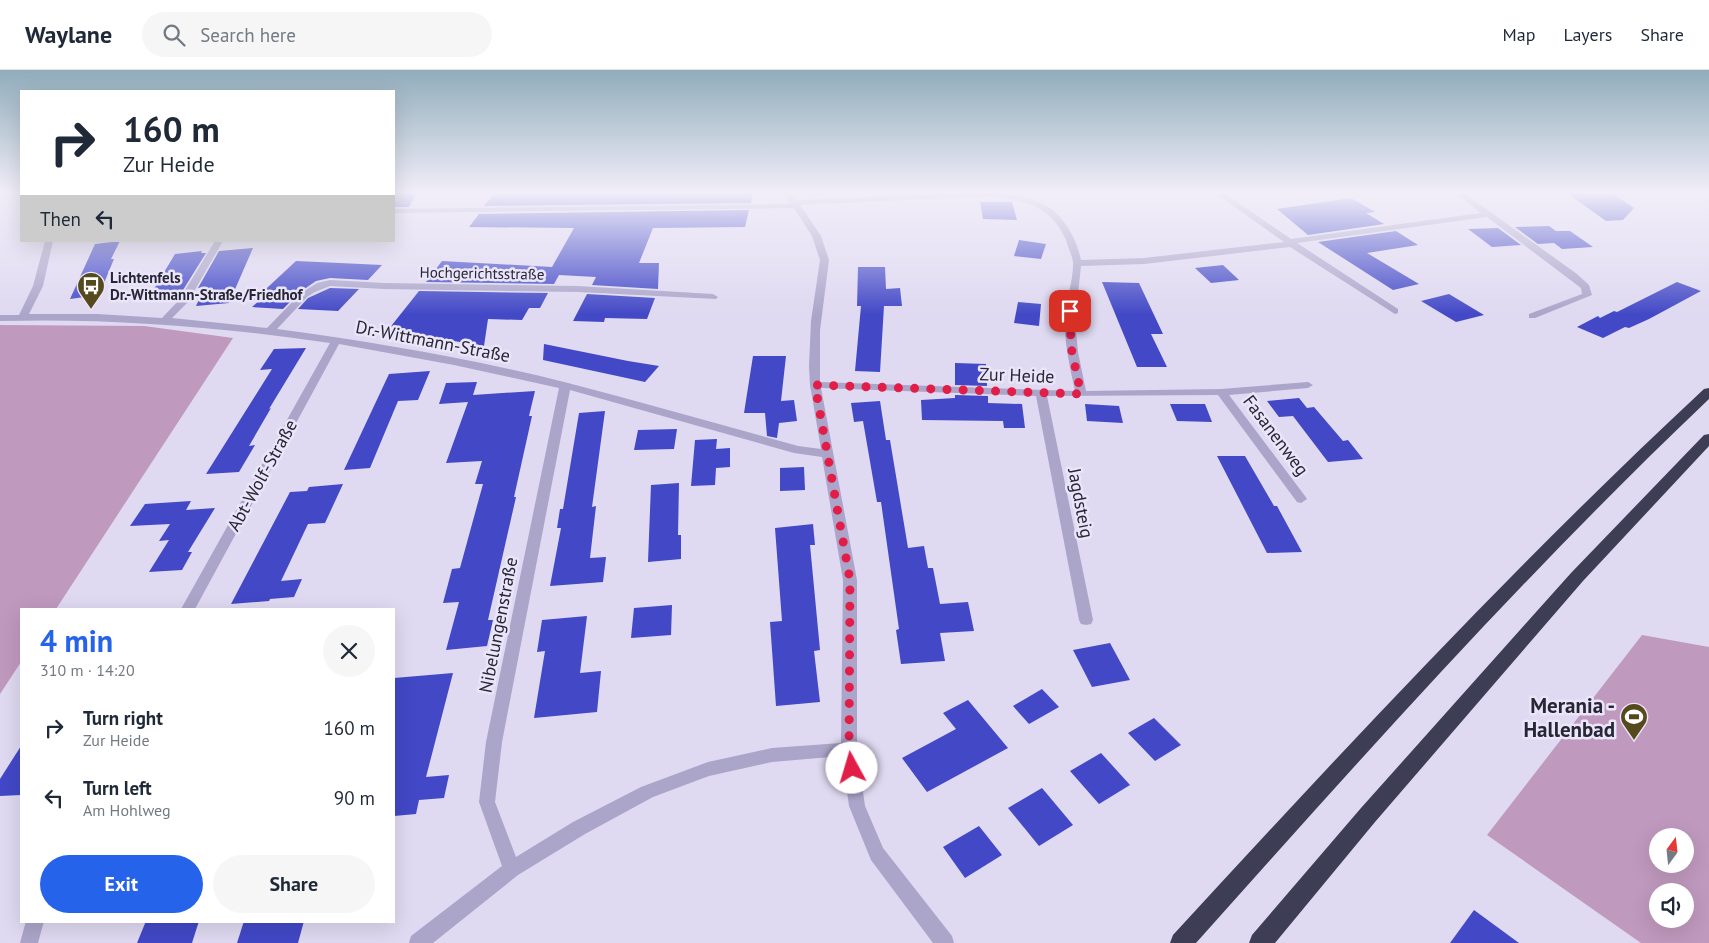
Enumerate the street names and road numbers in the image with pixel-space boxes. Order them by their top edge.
street label: Hochgerichtsstraße [419,262,545,284]
street label: Dr.-Wittmann-Straße [354,315,512,367]
street label: Zur Heide [979,362,1055,388]
street label: Fasanenweg [1238,390,1314,480]
street label: Abt-Wolf-Straße [222,415,302,535]
street label: Jagdsteig [1063,465,1099,540]
street label: Nibelungenstraße [474,555,522,695]

